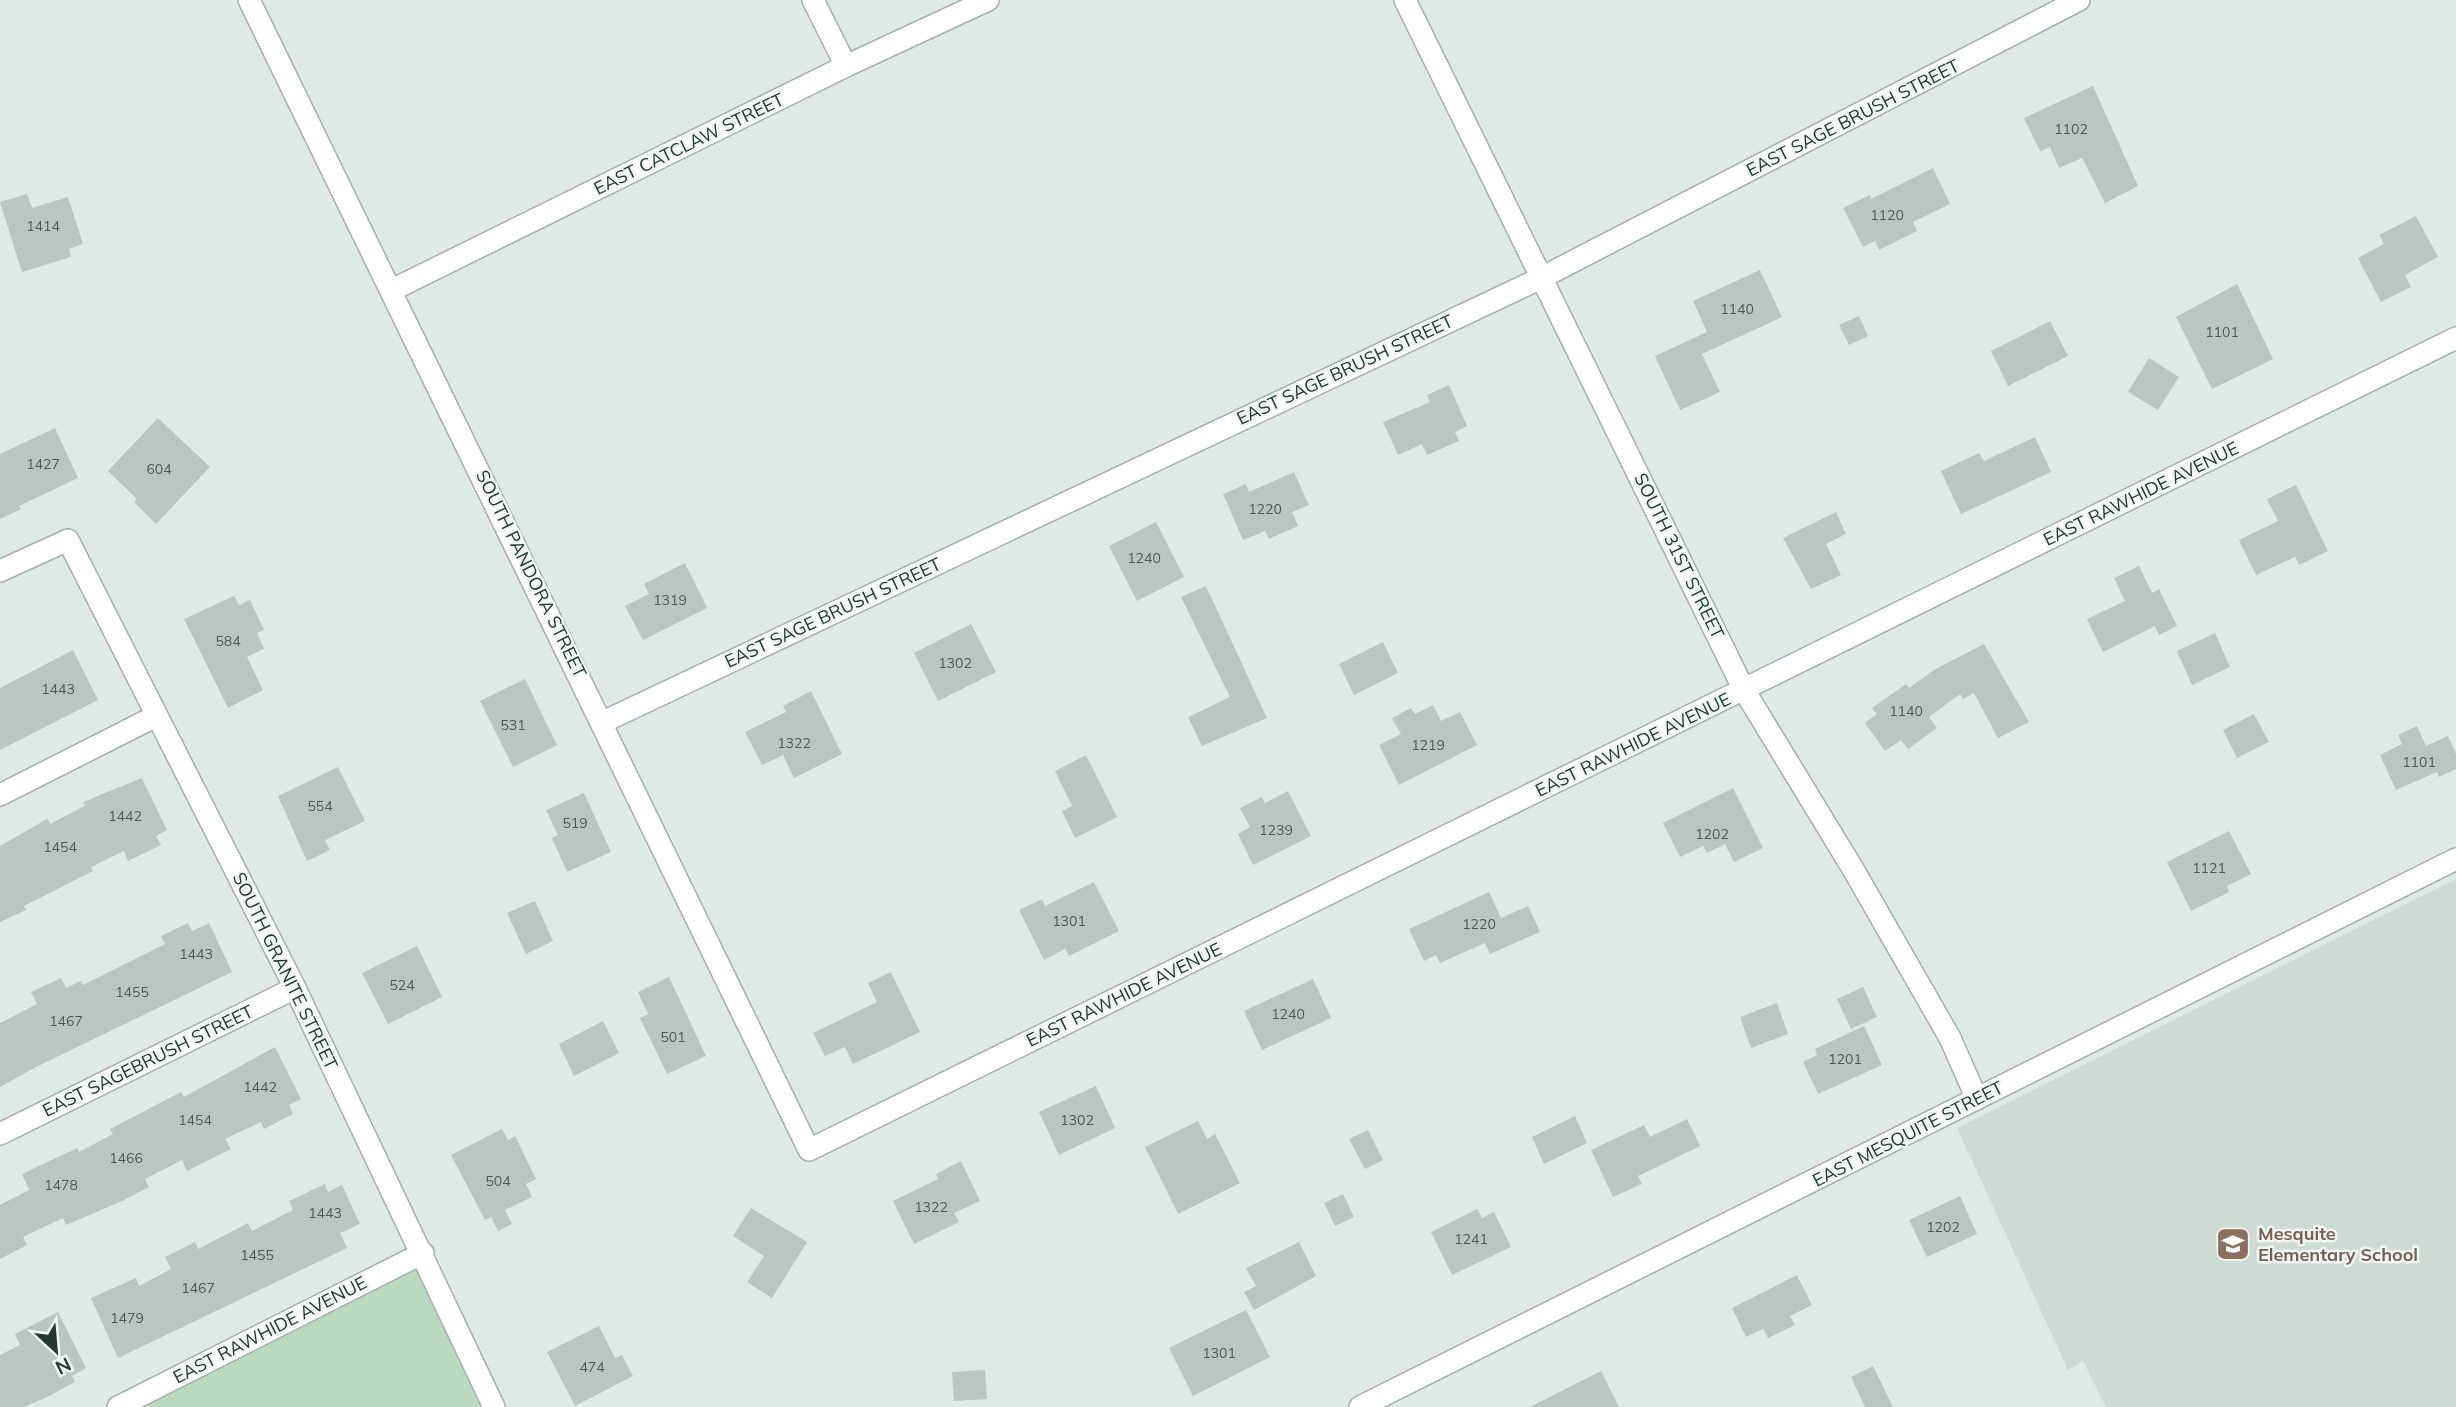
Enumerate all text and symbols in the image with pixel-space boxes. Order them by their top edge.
street label: EAST SAGE BRUSH STREET [1742,54,1963,181]
street label: EAST CATCLAW STREET [590,87,788,200]
house number: 1102 [2054,120,2088,138]
house number: 1120 [1870,206,1904,224]
house number: 1414 [26,217,60,235]
house number: 1140 [1720,300,1754,318]
street label: EAST SAGE BRUSH STREET [1233,309,1457,430]
house number: 1101 [2205,323,2239,341]
street label: EAST RAWHIDE AVENUE [2039,436,2242,551]
house number: 1427 [26,455,60,473]
house number: 604 [146,460,172,478]
street label: SOUTH PANDORA STREET [471,466,592,682]
street label: SOUTH 31ST STREET [1629,469,1730,643]
house number: 1220 [1248,500,1282,518]
house number: 1240 [1127,549,1161,567]
street label: EAST SAGE BRUSH STREET [721,552,945,673]
house number: 1319 [653,591,687,609]
house number: 584 [215,632,241,650]
house number: 1302 [938,654,972,672]
house number: 1443 [41,680,75,698]
street label: EAST RAWHIDE AVENUE [1531,687,1734,802]
house number: 1140 [1889,702,1923,720]
house number: 531 [500,716,526,734]
house number: 1322 [777,734,811,752]
house number: 1219 [1411,736,1445,754]
house number: 1101 [2402,753,2436,771]
house number: 554 [307,797,333,815]
house number: 1442 [108,807,142,825]
house number: 519 [562,814,588,832]
house number: 1239 [1259,821,1293,839]
house number: 1202 [1695,825,1729,843]
house number: 1454 [43,838,77,856]
house number: 1121 [2192,859,2226,877]
street label: SOUTH GRANITE STREET [228,868,343,1073]
house number: 1301 [1052,912,1086,930]
house number: 1220 [1462,915,1496,933]
street label: EAST RAWHIDE AVENUE [1022,937,1225,1052]
house number: 1443 [179,945,213,963]
house number: 524 [389,976,415,994]
house number: 1455 [115,983,149,1001]
street label: EAST SAGEBRUSH STREET [39,999,257,1122]
house number: 1240 [1271,1005,1305,1023]
house number: 1467 [49,1012,83,1030]
house number: 501 [660,1028,686,1046]
house number: 1201 [1828,1050,1862,1068]
street label: EAST MESQUITE STREET [1809,1075,2007,1192]
house number: 1442 [243,1078,277,1096]
house number: 1454 [178,1111,212,1129]
house number: 1302 [1060,1111,1094,1129]
house number: 1466 [109,1149,143,1167]
house number: 504 [485,1172,511,1190]
house number: 1478 [44,1176,78,1194]
house number: 1322 [914,1198,948,1216]
house number: 1443 [308,1204,342,1222]
house number: 1202 [1926,1218,1960,1236]
place label: Mesquite Elementary School [2258,1222,2418,1266]
school or university icon: Mesquite Elementary School [2214,1225,2252,1263]
house number: 1241 [1454,1230,1488,1248]
house number: 1455 [240,1246,274,1264]
street label: EAST RAWHIDE AVENUE [169,1271,370,1388]
house number: 1467 [181,1279,215,1297]
house number: 1479 [110,1309,144,1327]
north arrow [21,1316,91,1386]
house number: 1301 [1202,1344,1236,1362]
text: N [52,1352,75,1380]
house number: 474 [579,1358,605,1376]

